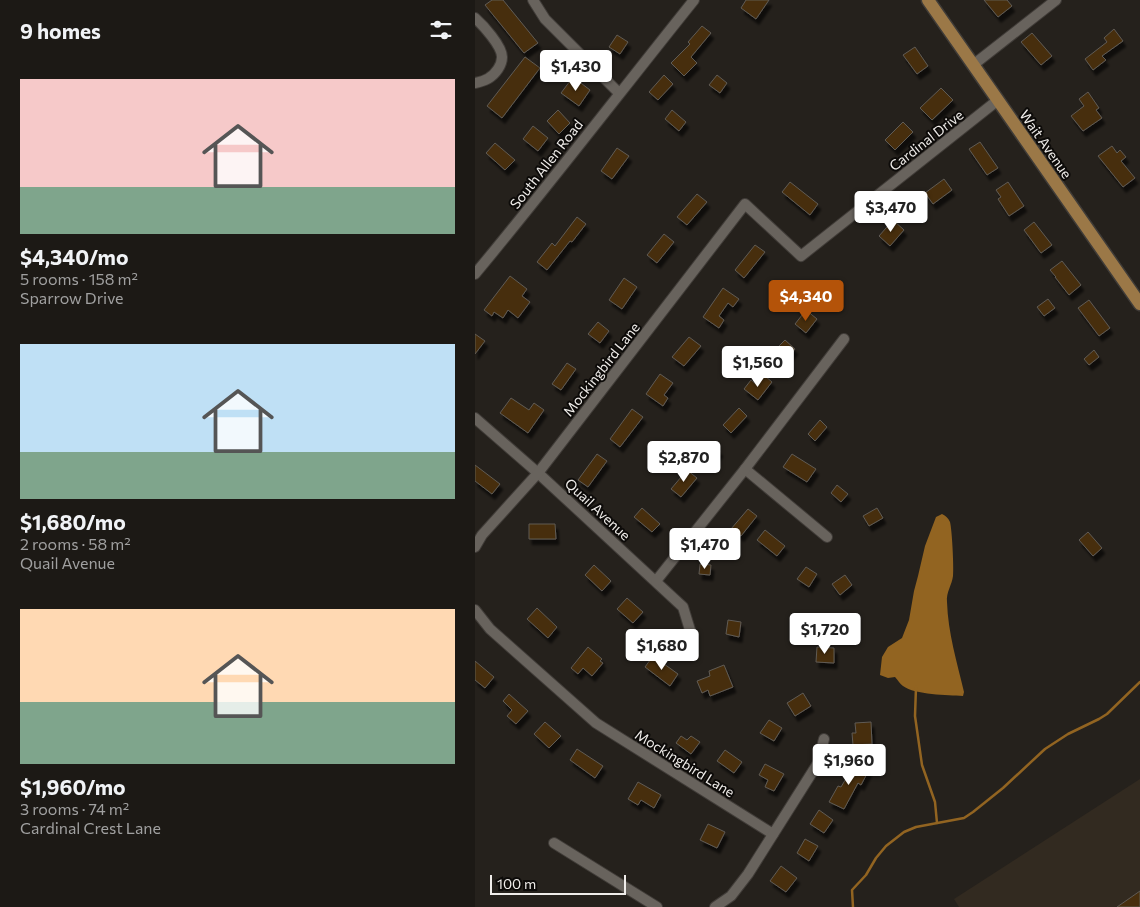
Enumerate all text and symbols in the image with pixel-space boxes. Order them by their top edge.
icon: filters [427,16,455,44]
text: 9 homes [20,18,101,43]
pin: $1,430 [535,49,617,92]
text: $1,430 [551,56,601,75]
street label: Cardinal Drive [886,106,966,174]
street label: Wait Avenue [1016,107,1076,181]
icon: home [193,111,283,201]
street label: South Allen Road [506,116,586,212]
pin: $3,470 [850,190,932,233]
text: $3,470 [866,197,917,216]
text: $4,340/mo [20,244,128,269]
text: 5 rooms · 158 m² [20,269,138,288]
pin: $4,340 [765,280,847,322]
text: $4,340 [780,286,832,305]
text: Sparrow Drive [20,288,124,307]
street label: Mockingbird Lane [559,319,643,419]
pin: $1,560 [717,346,799,388]
text: $1,560 [733,352,783,371]
icon: home [193,376,283,466]
pin: $2,870 [643,440,725,483]
text: $2,870 [658,447,710,466]
street label: Quail Avenue [562,474,634,544]
text: $1,680/mo [20,509,126,534]
pin: $1,470 [664,528,746,570]
text: 2 rooms · 58 m² [20,534,131,553]
text: $1,470 [680,534,730,553]
text: Quail Avenue [20,553,115,572]
pin: $1,720 [784,612,866,655]
text: $1,720 [801,619,849,638]
pin: $1,680 [621,628,703,671]
text: $1,680 [637,635,687,654]
icon: home [193,641,283,731]
street label: Mockingbird Lane [632,726,738,800]
pin: $1,960 [808,744,890,786]
text: $1,960 [824,750,874,769]
text: $1,960/mo [20,774,126,799]
text: 3 rooms · 74 m² [20,799,129,818]
text: Cardinal Crest Lane [20,818,161,837]
scale bar [490,872,626,895]
text: 100 m [497,875,536,892]

